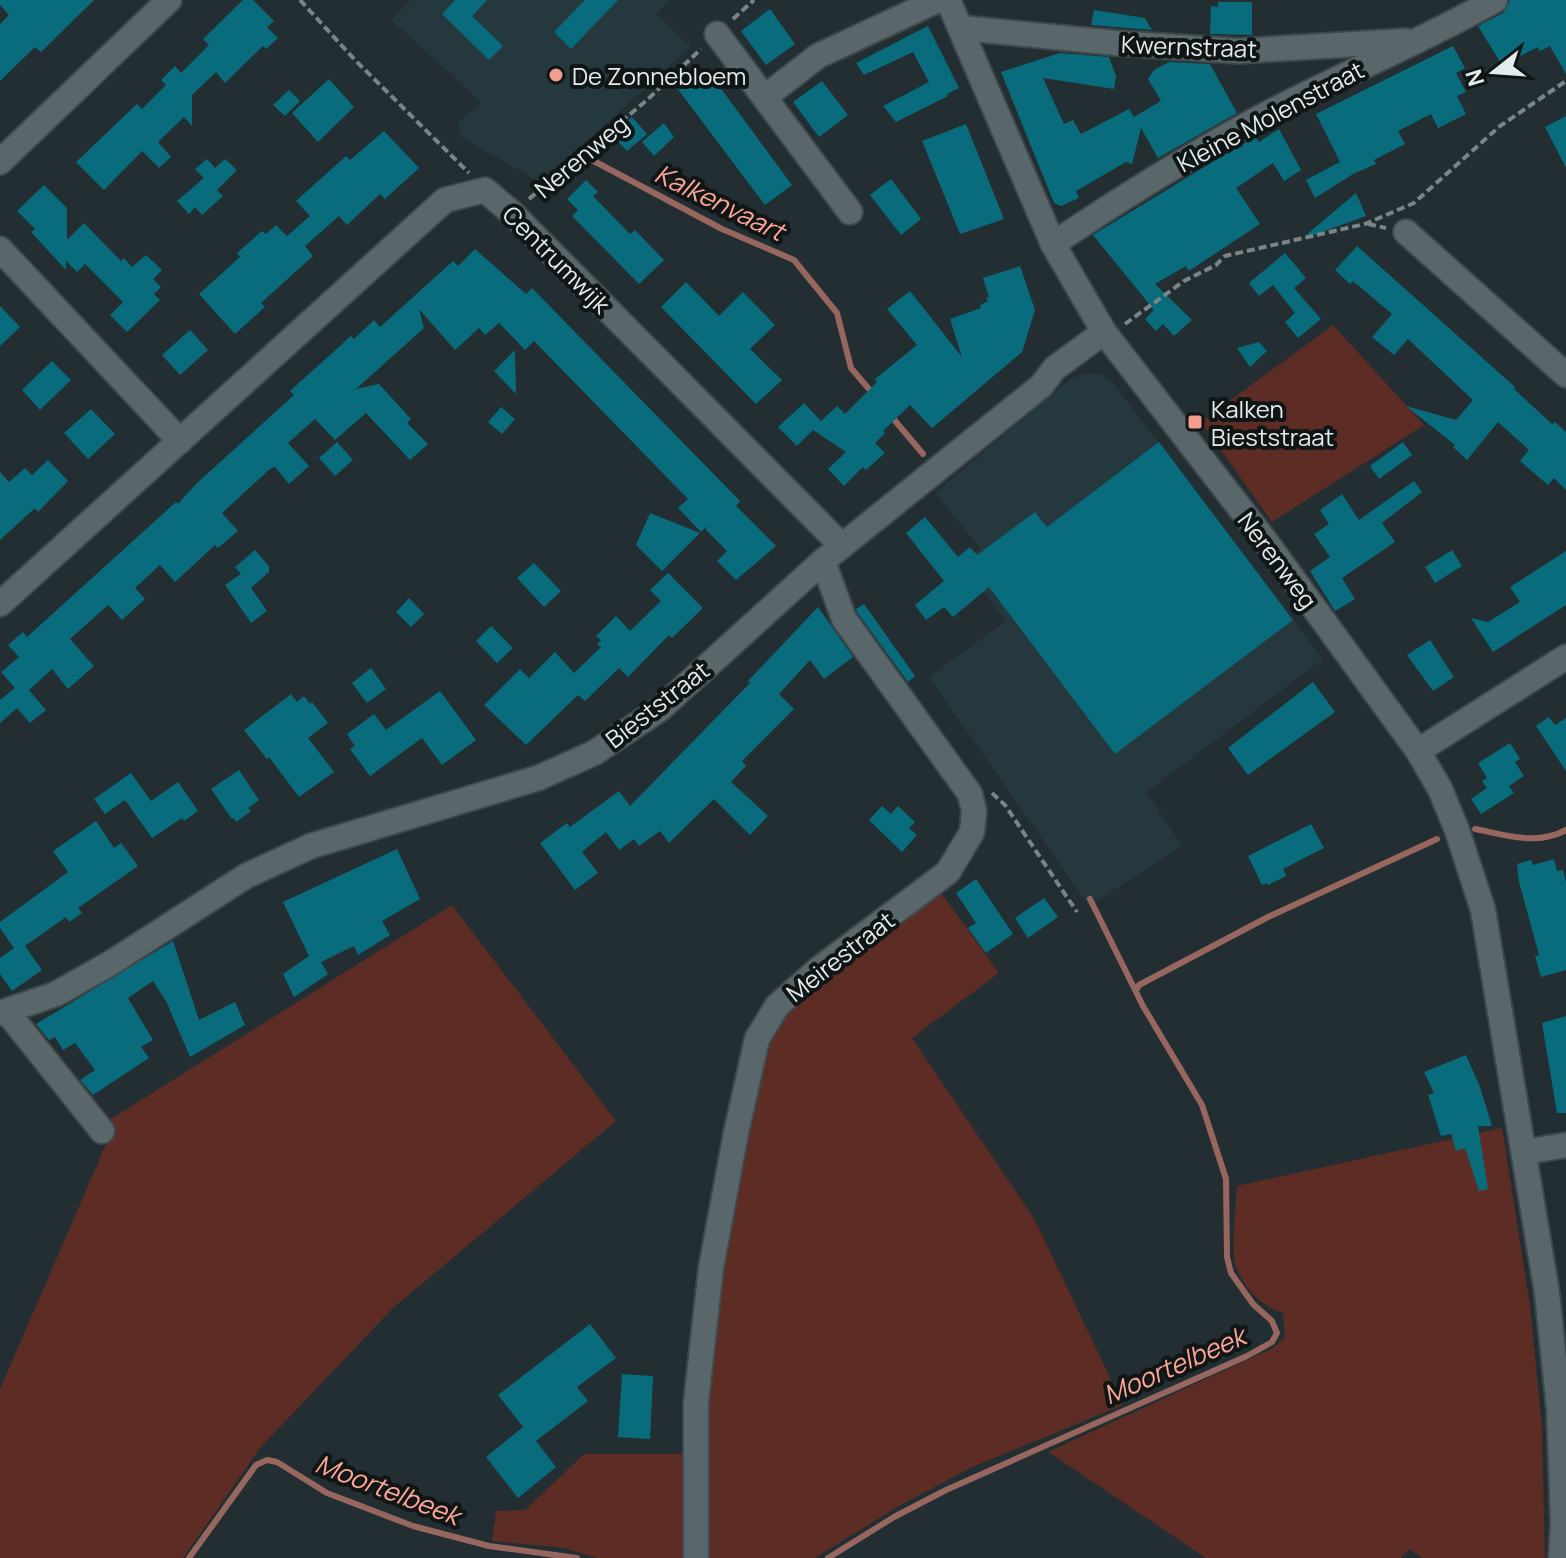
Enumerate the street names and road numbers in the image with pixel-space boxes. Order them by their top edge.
street label: Kwernstraat [1121,27,1257,65]
street label: Kleine Molenstraat [1171,53,1369,179]
street label: Nerenweg [527,107,635,205]
street label: Centrumwijk [496,198,619,321]
street label: Nerenweg [1231,505,1325,615]
street label: Bieststraat [598,653,716,755]
street label: Meirestraat [779,903,901,1009]

